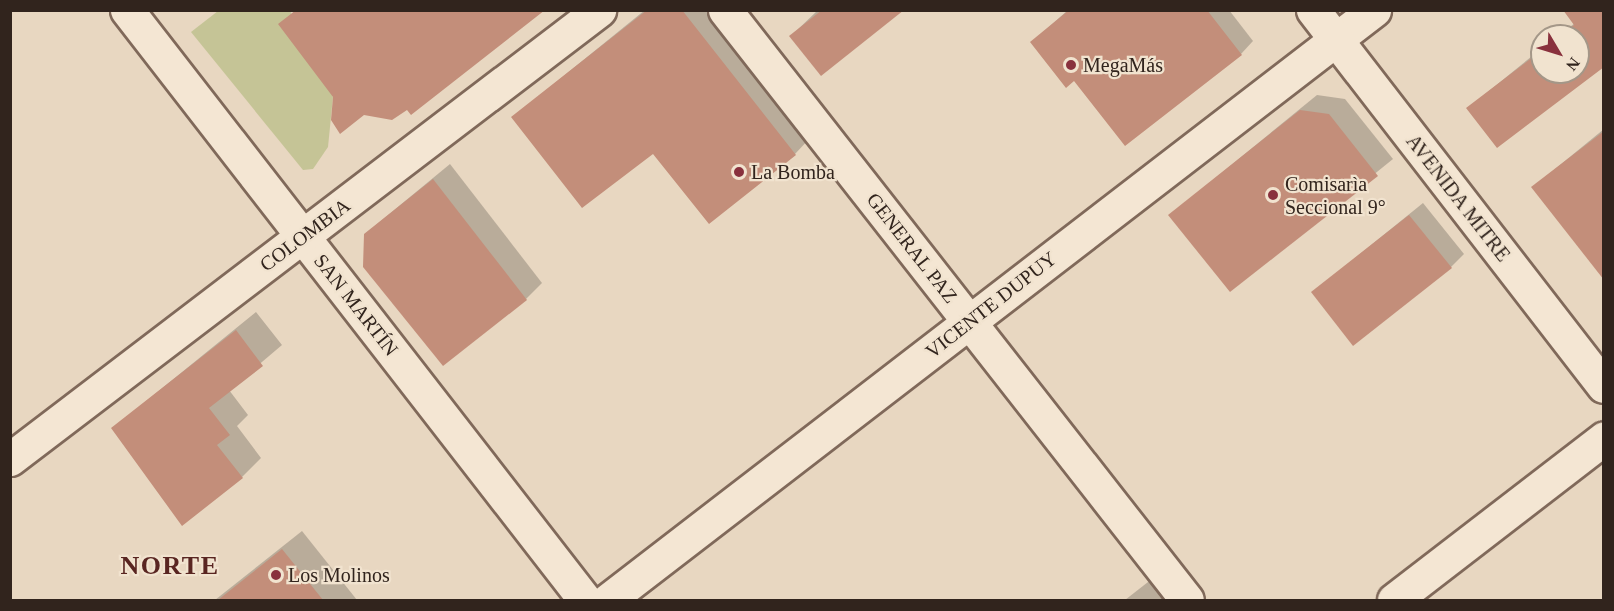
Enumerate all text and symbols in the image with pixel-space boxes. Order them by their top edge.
north arrow [1530,24,1590,84]
place label: MegaMás [1083,53,1163,77]
text: N [1563,54,1583,74]
marker: MegaMás [1064,58,1078,72]
street label: AVENIDA MITRE [1401,129,1515,267]
place label: La Bomba [751,160,835,184]
marker: La Bomba [732,165,746,179]
place label: Comisarìa Seccional 9° [1285,172,1386,219]
street label: GENERAL PAZ [861,188,963,308]
marker: Comisarìa Seccional 9° [1266,188,1280,202]
street label: COLOMBIA [255,193,355,277]
street label: VICENTE DUPUY [921,246,1061,364]
street label: SAN MARTÍN [309,249,403,361]
district label: NORTE [120,550,220,582]
place label: Los Molinos [288,563,390,587]
marker: Los Molinos [269,568,283,582]

